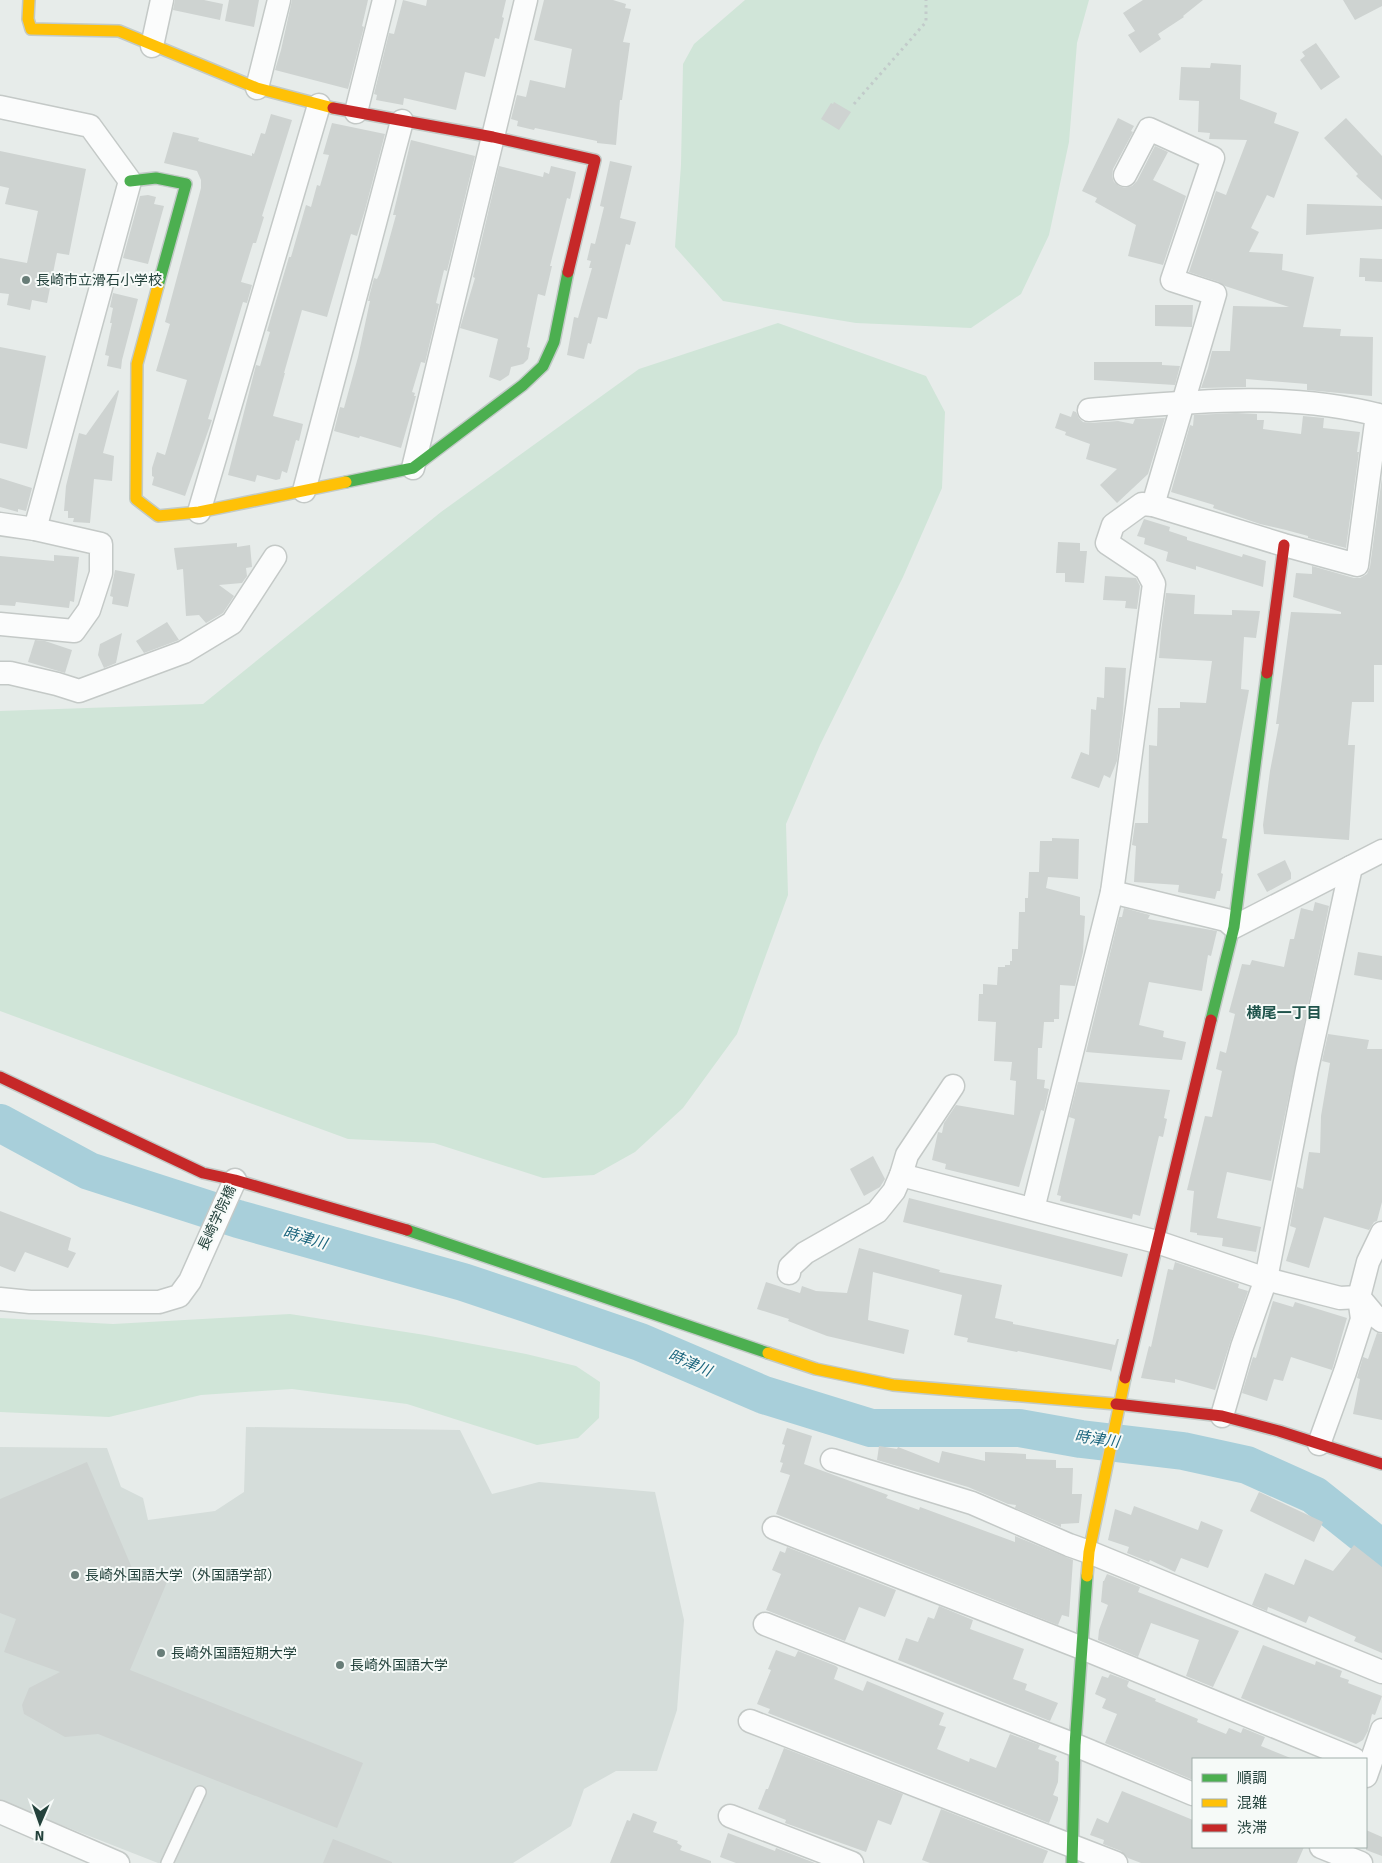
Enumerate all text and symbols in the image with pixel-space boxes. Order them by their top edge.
place label: 長崎市立滑石小学校 [36,272,162,289]
marker: 長崎市立滑石小学校 [20,274,32,286]
district label: 横尾一丁目 [1246,1004,1322,1022]
street label: 長崎学院橋 [195,1183,239,1253]
water label: 時津川 [281,1223,331,1253]
water label: 時津川 [666,1346,716,1381]
water label: 時津川 [1073,1427,1123,1451]
place label: 長崎外国語大学（外国語学部） [85,1567,281,1584]
marker: 長崎外国語大学（外国語学部） [69,1569,81,1581]
place label: 長崎外国語短期大学 [171,1645,297,1662]
marker: 長崎外国語短期大学 [155,1647,167,1659]
place label: 長崎外国語大学 [350,1657,448,1674]
marker: 長崎外国語大学 [334,1659,346,1671]
legend [1192,1758,1367,1848]
text: 順調 [1237,1769,1267,1787]
text: 混雑 [1237,1794,1267,1812]
north arrow [15,1798,65,1848]
text: 渋滞 [1237,1819,1267,1837]
text: N [34,1827,45,1844]

